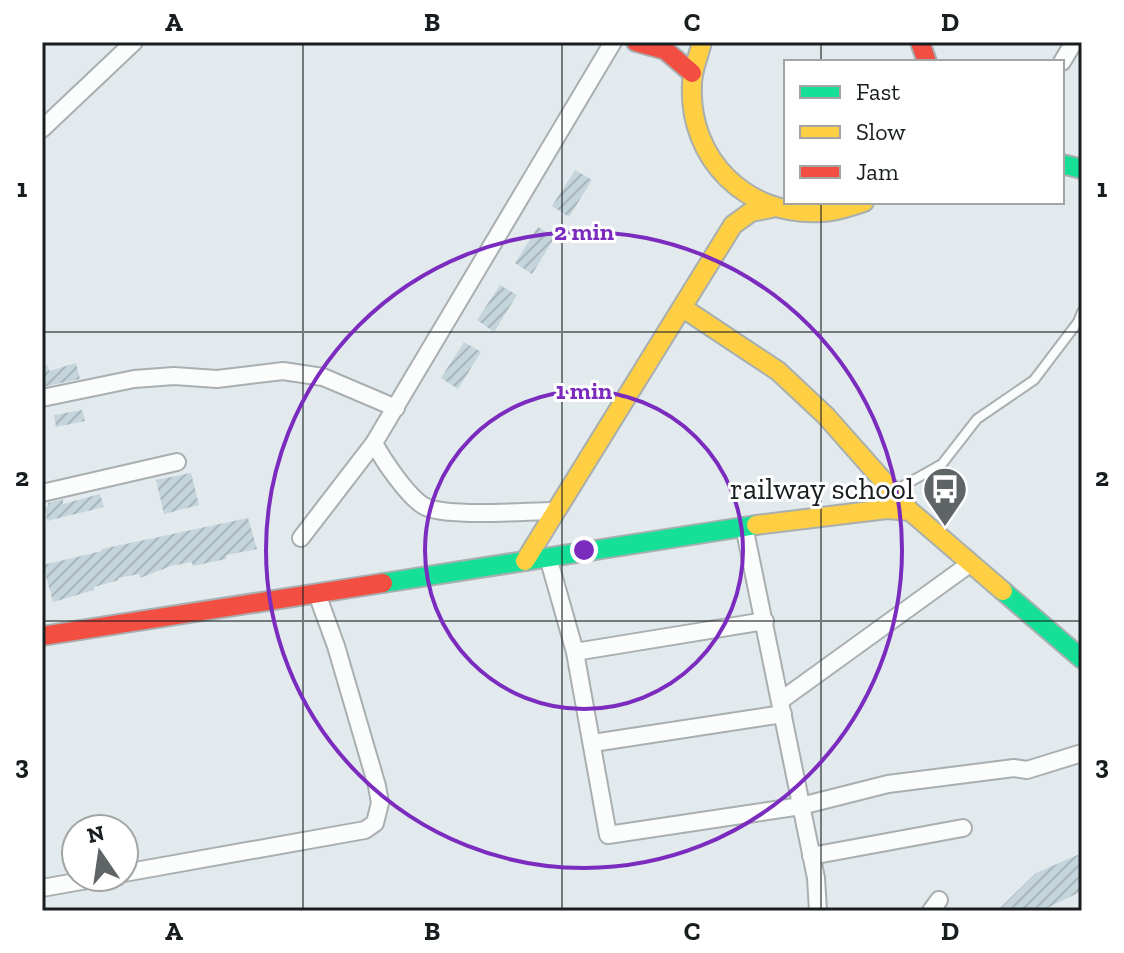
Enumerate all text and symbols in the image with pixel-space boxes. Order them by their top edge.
text: A [165,6,183,38]
text: B [424,6,440,38]
text: C [684,6,700,38]
text: D [941,6,959,38]
legend [784,60,1064,204]
text: Fast [856,77,900,106]
text: Slow [856,117,906,146]
text: Jam [856,157,899,186]
text: 1 [17,172,28,204]
text: 1 [1097,172,1108,204]
text: 2 min [554,217,614,246]
text: 1 min [556,376,612,405]
text: 2 [15,461,29,493]
text: 2 [1095,461,1109,493]
bus stop icon: railway school [921,465,969,528]
place label: railway school [730,471,914,507]
centre of rings [570,536,598,564]
text: 3 [15,749,29,781]
text: 3 [1095,749,1109,781]
north arrow [60,813,140,893]
text: N [84,819,107,849]
text: A [165,915,183,947]
text: B [424,915,440,947]
text: C [684,915,700,947]
text: D [941,915,959,947]

